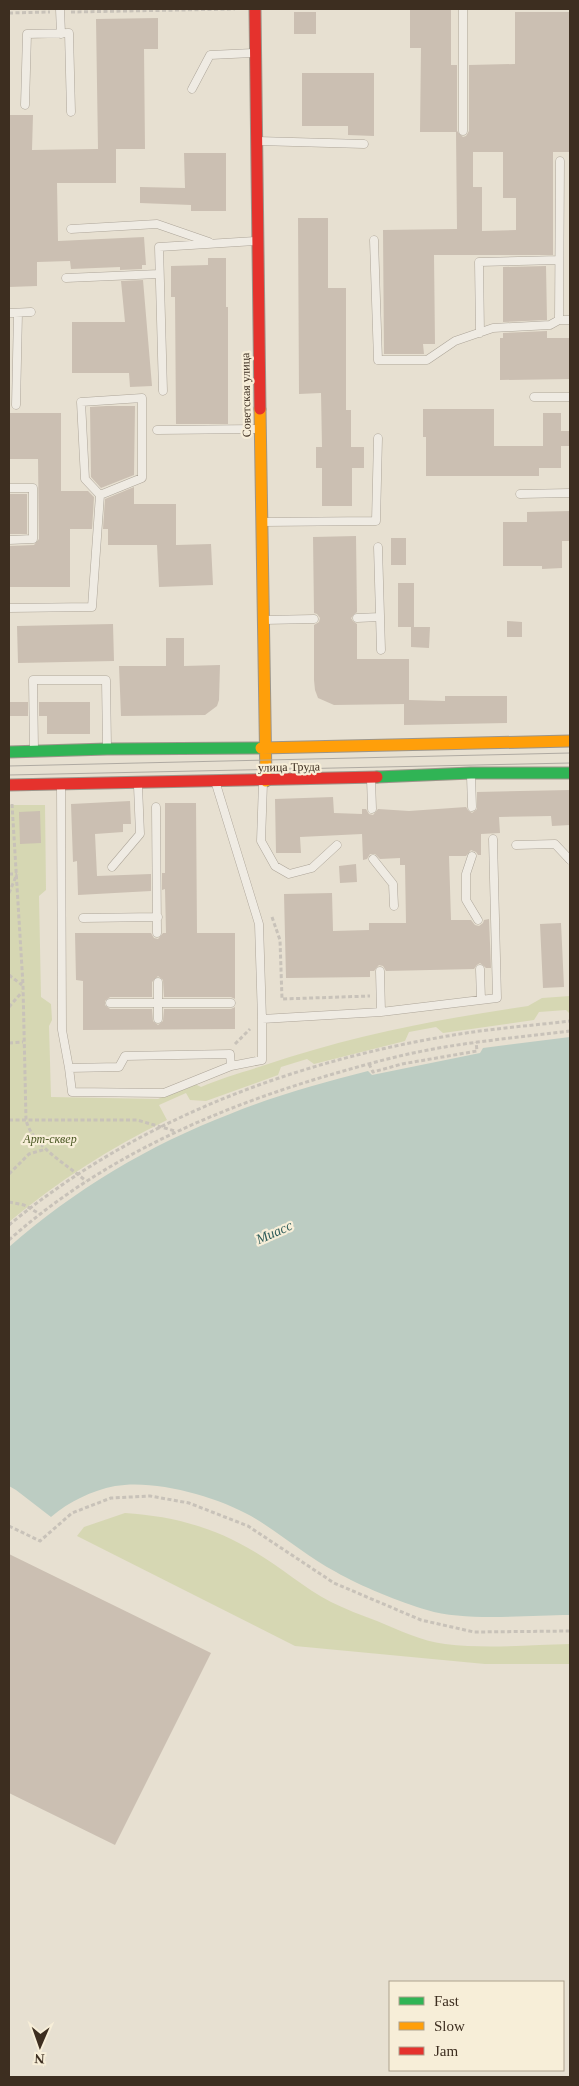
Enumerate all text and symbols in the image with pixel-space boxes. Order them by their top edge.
street label: Советская улица [238,352,254,438]
street label: улица Труда [258,759,321,775]
park label: Арт-сквер [22,1132,77,1146]
water label: Миасс [253,1218,295,1247]
legend [389,1981,564,2071]
text: Fast [434,1993,460,2009]
text: Slow [434,2018,465,2034]
north arrow [15,2021,65,2071]
text: Jam [434,2043,458,2059]
text: N [34,2051,45,2066]

